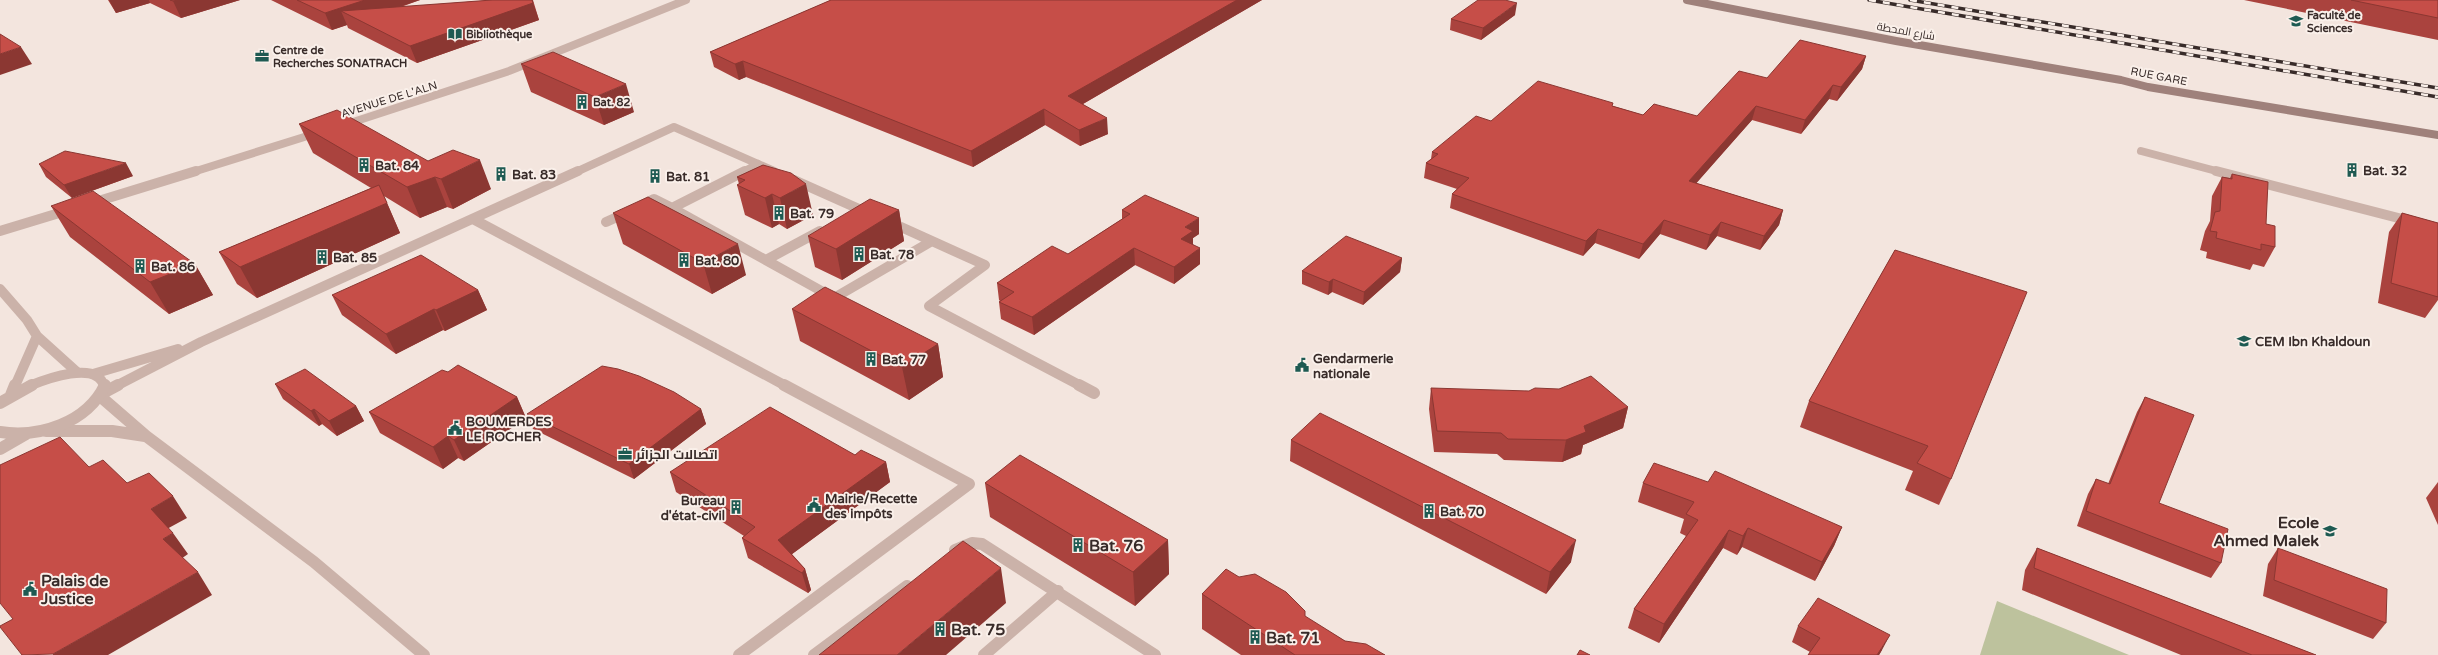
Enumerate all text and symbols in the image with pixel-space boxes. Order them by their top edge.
place label: Faculté de Sciences [2307,9,2361,35]
school or university icon: Faculté de Sciences [2288,13,2304,29]
street label: شارع المحطة [1876,20,1936,44]
library icon: Bibliothèque [447,26,463,42]
place label: Bibliothèque [466,28,533,42]
place label: Centre de Recherches SONATRACH [273,44,407,70]
office icon: Centre de Recherches SONATRACH [254,48,270,64]
street label: RUE GARE [2129,65,2188,88]
street label: AVENUE DE L'ALN [340,79,439,120]
building icon: Bat. 82 [574,94,590,110]
place label: Bat. 82 [593,96,631,109]
building icon: Bat. 84 [356,157,372,173]
place label: Bat. 84 [375,158,420,174]
building icon: Bat. 32 [2344,162,2360,178]
place label: Bat. 32 [2363,163,2407,179]
building icon: Bat. 83 [493,166,509,182]
place label: Bat. 83 [512,167,556,183]
building icon: Bat. 81 [647,168,663,184]
place label: Bat. 81 [666,169,710,185]
building icon: Bat. 79 [771,205,787,221]
place label: Bat. 79 [790,206,834,222]
building icon: Bat. 78 [851,246,867,262]
place label: Bat. 78 [870,247,914,263]
building icon: Bat. 85 [314,249,330,265]
place label: Bat. 85 [333,250,377,266]
building icon: Bat. 80 [676,252,692,268]
place label: Bat. 80 [695,253,739,269]
building icon: Bat. 86 [132,258,148,274]
place label: Bat. 86 [151,259,195,275]
school or university icon: CEM Ibn Khaldoun [2236,333,2252,349]
place label: CEM Ibn Khaldoun [2255,334,2371,350]
building icon: Bat. 77 [863,351,879,367]
place label: Gendarmerie nationale [1313,351,1394,382]
place label: Bat. 77 [882,352,926,368]
public building icon: Gendarmerie nationale [1294,357,1310,373]
place label: BOUMERDES LE ROCHER [466,414,552,445]
public building icon: BOUMERDES LE ROCHER [447,420,463,436]
office icon: اتصالات الجزائر [617,446,633,462]
place label: اتصالات الجزائر [635,447,718,463]
place label: Mairie/Recette des impôts [825,491,918,522]
place label: Bureau d'état-civil [661,493,725,524]
public building icon: Mairie/Recette des impôts [806,497,822,513]
building icon: Bureau d'état-civil [728,499,744,515]
building icon: Bat. 70 [1421,503,1437,519]
place label: Bat. 70 [1440,504,1484,520]
place label: Ecole Ahmed Malek [2213,513,2319,551]
school or university icon: Ecole Ahmed Malek [2322,523,2338,539]
place label: Bat. 76 [1089,536,1143,556]
building icon: Bat. 76 [1070,537,1086,553]
place label: Palais de Justice [40,571,108,609]
public building icon: Palais de Justice [22,581,38,597]
place label: Bat. 75 [951,620,1005,640]
building icon: Bat. 75 [932,621,948,637]
place label: Bat. 71 [1266,628,1320,648]
building icon: Bat. 71 [1247,629,1263,645]

